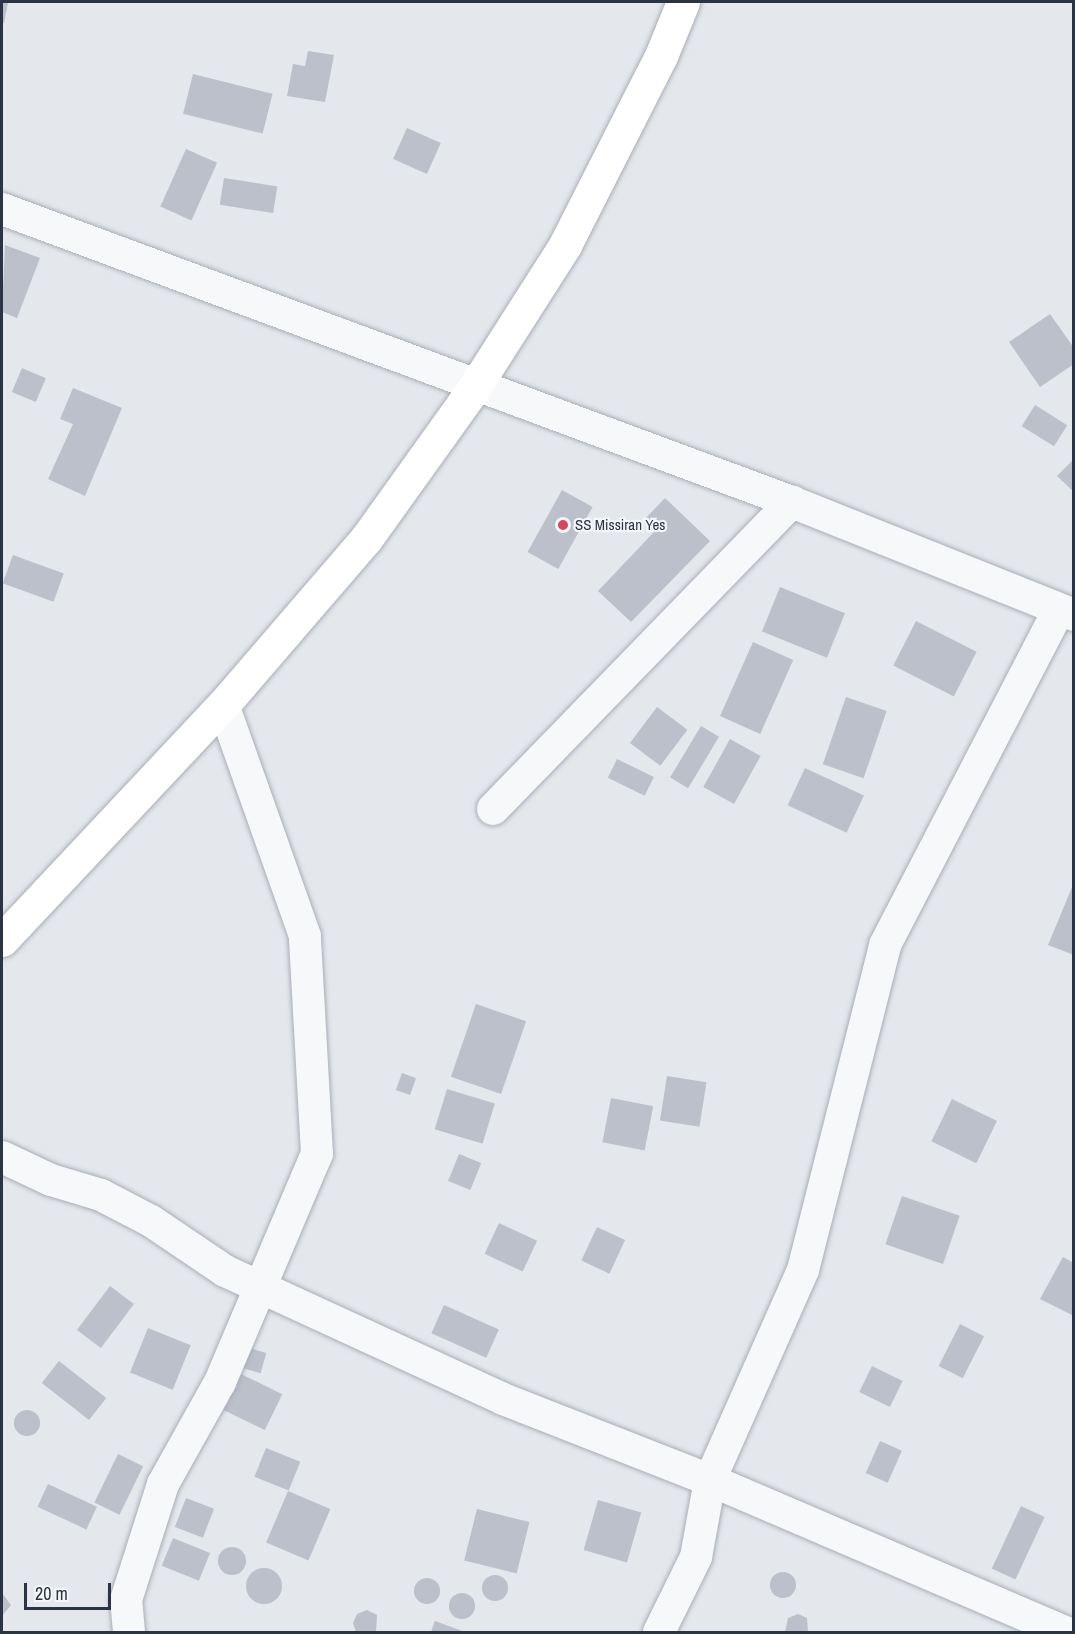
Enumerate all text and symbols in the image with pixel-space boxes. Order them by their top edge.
place label: SS Missiran Yes [575,516,666,534]
marker: SS Missiran Yes [556,518,570,532]
scale bar [27,1571,114,1609]
text: 20 m [35,1581,68,1606]

